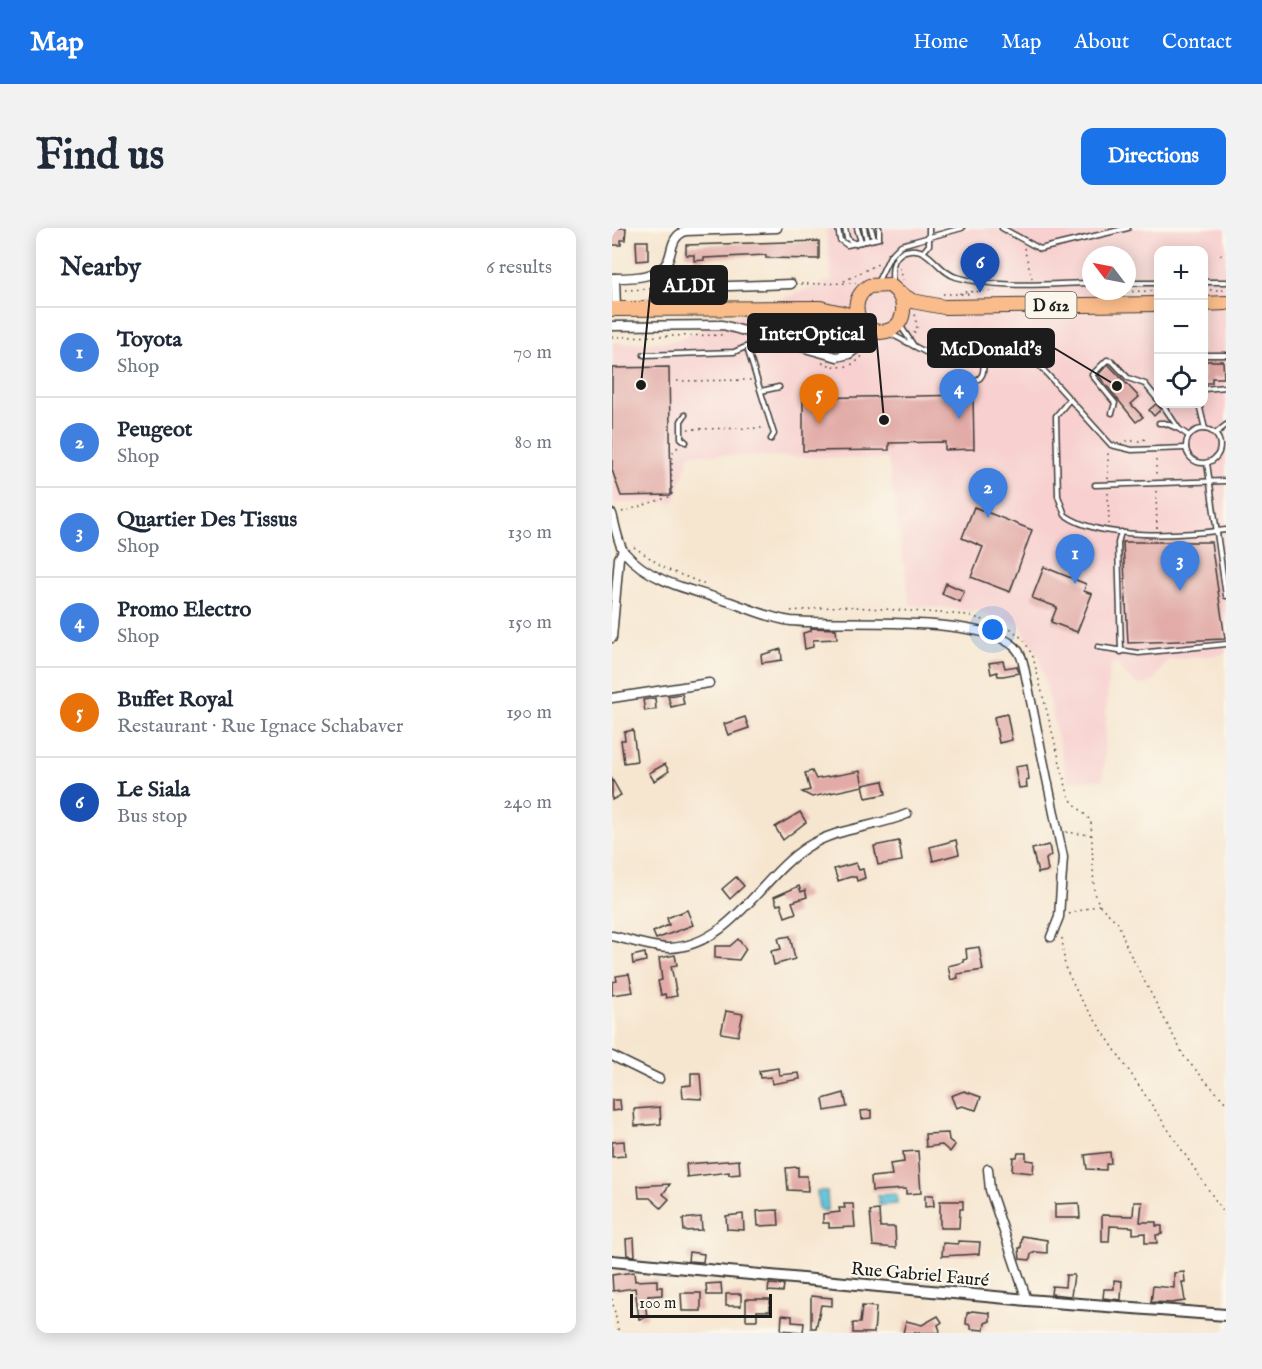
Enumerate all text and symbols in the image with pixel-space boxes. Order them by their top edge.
text: Map [30,25,84,60]
text: Home [913,29,968,56]
text: Map [1001,29,1041,56]
text: About [1074,29,1129,56]
text: Contact [1162,29,1232,56]
button: Directions [1081,128,1226,185]
text: Find us [36,130,164,183]
pin: 6 [960,244,1000,293]
north arrow [1082,246,1136,300]
map controls [1154,246,1208,408]
button: + [1154,246,1208,300]
text: Nearby [60,251,141,284]
text: 6 results [486,255,552,280]
callout: ALDI [651,266,727,304]
text: ALDI [662,274,715,299]
road number: D 612 [1026,292,1076,318]
button: − [1154,300,1208,354]
callout: InterOptical [748,314,876,352]
text: InterOptical [760,322,865,347]
text: Toyota [117,326,182,354]
callout: McDonald's [928,329,1054,367]
text: McDonald's [940,337,1042,362]
text: 1 [76,340,83,365]
text: 70 m [513,340,552,365]
text: Shop [117,354,159,379]
button: locate [1154,354,1208,408]
pin: 4 [940,370,978,419]
pin: 5 [800,374,838,424]
text: Peugeot [117,416,192,444]
text: 2 [75,430,84,455]
text: 80 m [515,430,552,455]
text: Shop [117,444,159,469]
pin: 2 [968,468,1007,518]
text: Quartier Des Tissus [117,506,297,534]
text: 3 [76,520,83,545]
text: 130 m [507,520,552,545]
text: Shop [117,534,159,559]
pin: 1 [1056,534,1094,584]
pin: 3 [1160,542,1200,591]
text: Promo Electro [117,596,251,624]
text: 4 [75,610,84,635]
text: 150 m [508,610,552,635]
your location [978,615,1007,644]
text: Shop [117,624,159,649]
text: Buffet Royal [117,686,233,714]
text: 5 [76,700,83,725]
text: 190 m [506,700,552,725]
text: Restaurant · Rue Ignace Schabaver [117,714,403,739]
text: Le Siala [117,776,190,804]
text: 6 [75,790,84,815]
text: 240 m [503,790,552,815]
text: Bus stop [117,804,187,829]
street label: Rue Gabriel Fauré [850,1258,990,1293]
scale bar [630,1291,772,1318]
text: 100 m [639,1294,676,1314]

